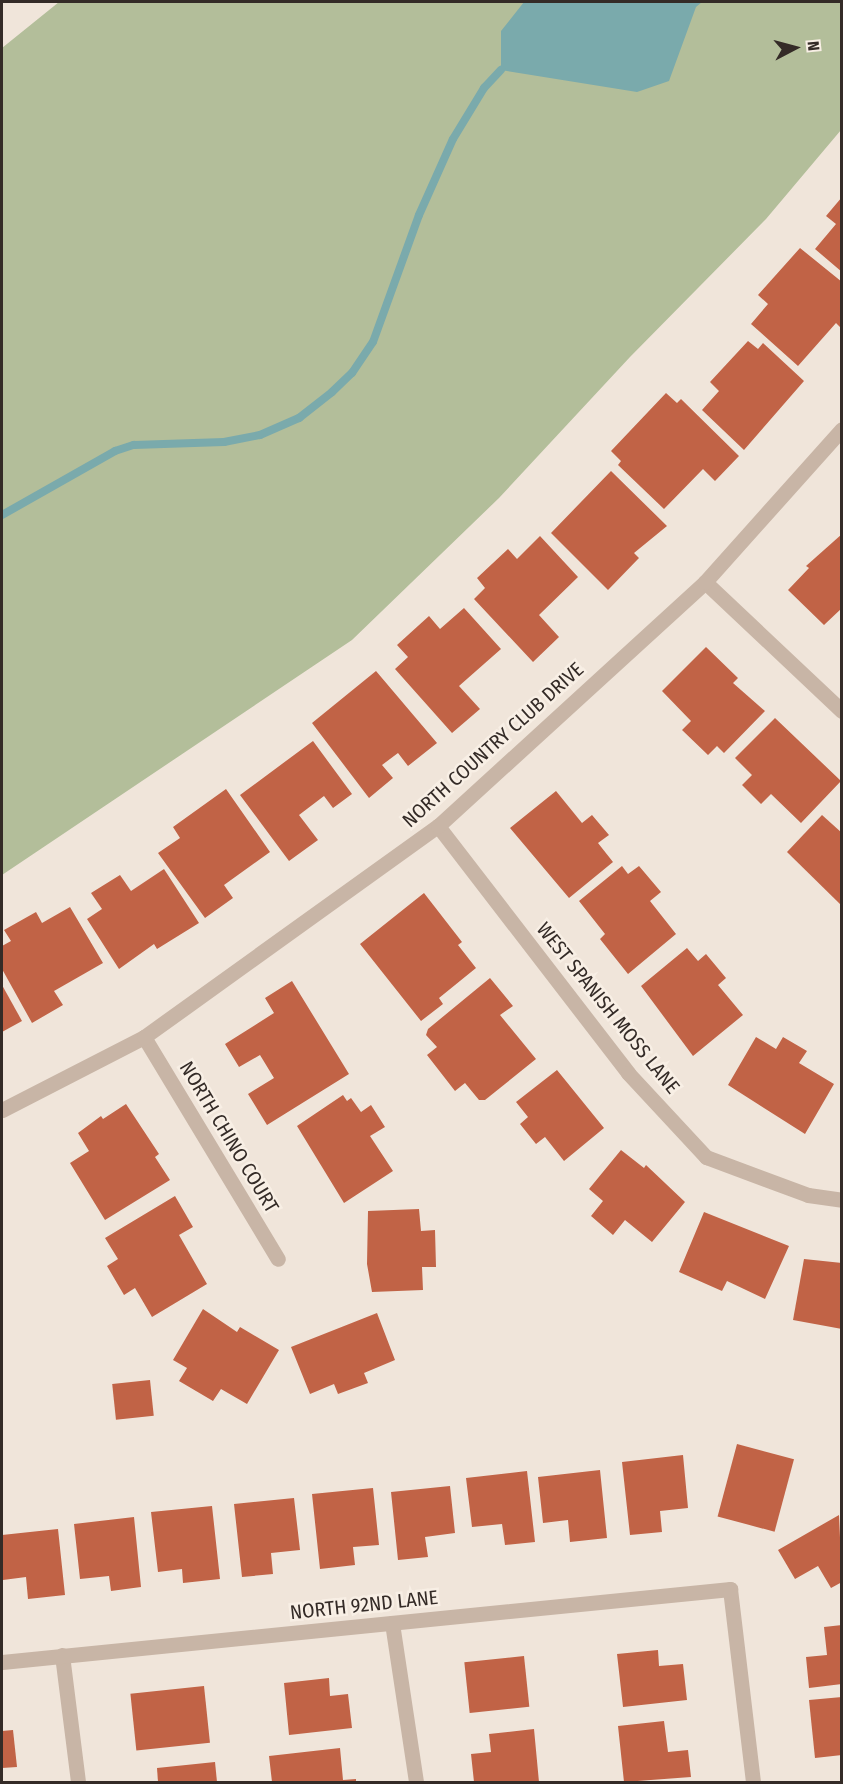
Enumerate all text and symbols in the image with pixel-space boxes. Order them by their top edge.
north arrow [765,18,825,78]
text: N [803,40,823,52]
street label: NORTH COUNTRY CLUB DRIVE [398,657,588,833]
street label: WEST SPANISH MOSS LANE [532,918,684,1098]
street label: NORTH CHINO COURT [174,1057,284,1217]
street label: NORTH 92ND LANE [289,1585,439,1625]

